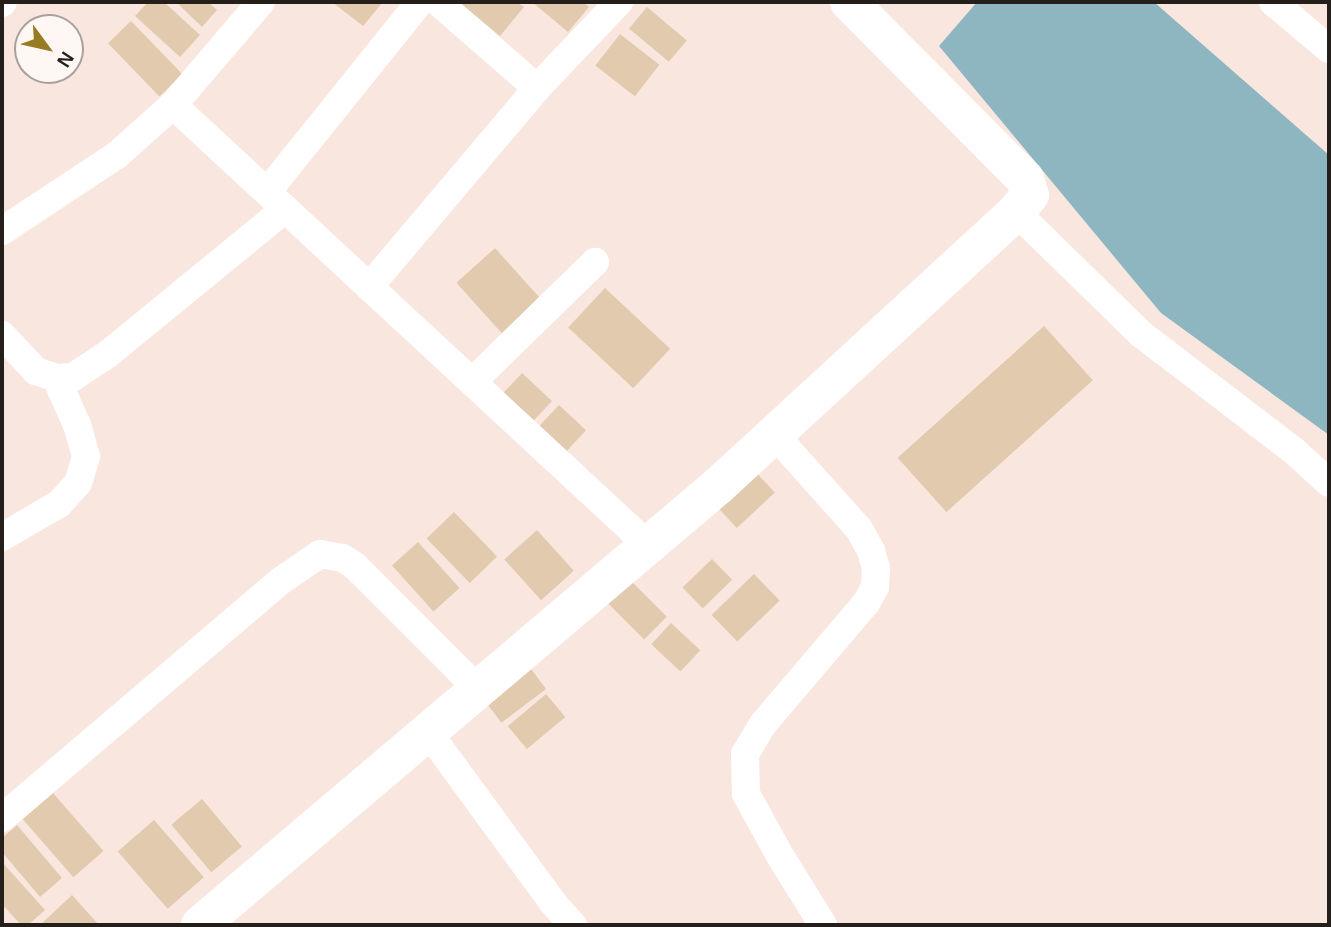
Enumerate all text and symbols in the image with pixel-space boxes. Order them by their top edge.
north arrow [14,14,84,84]
text: N [53,48,78,71]

